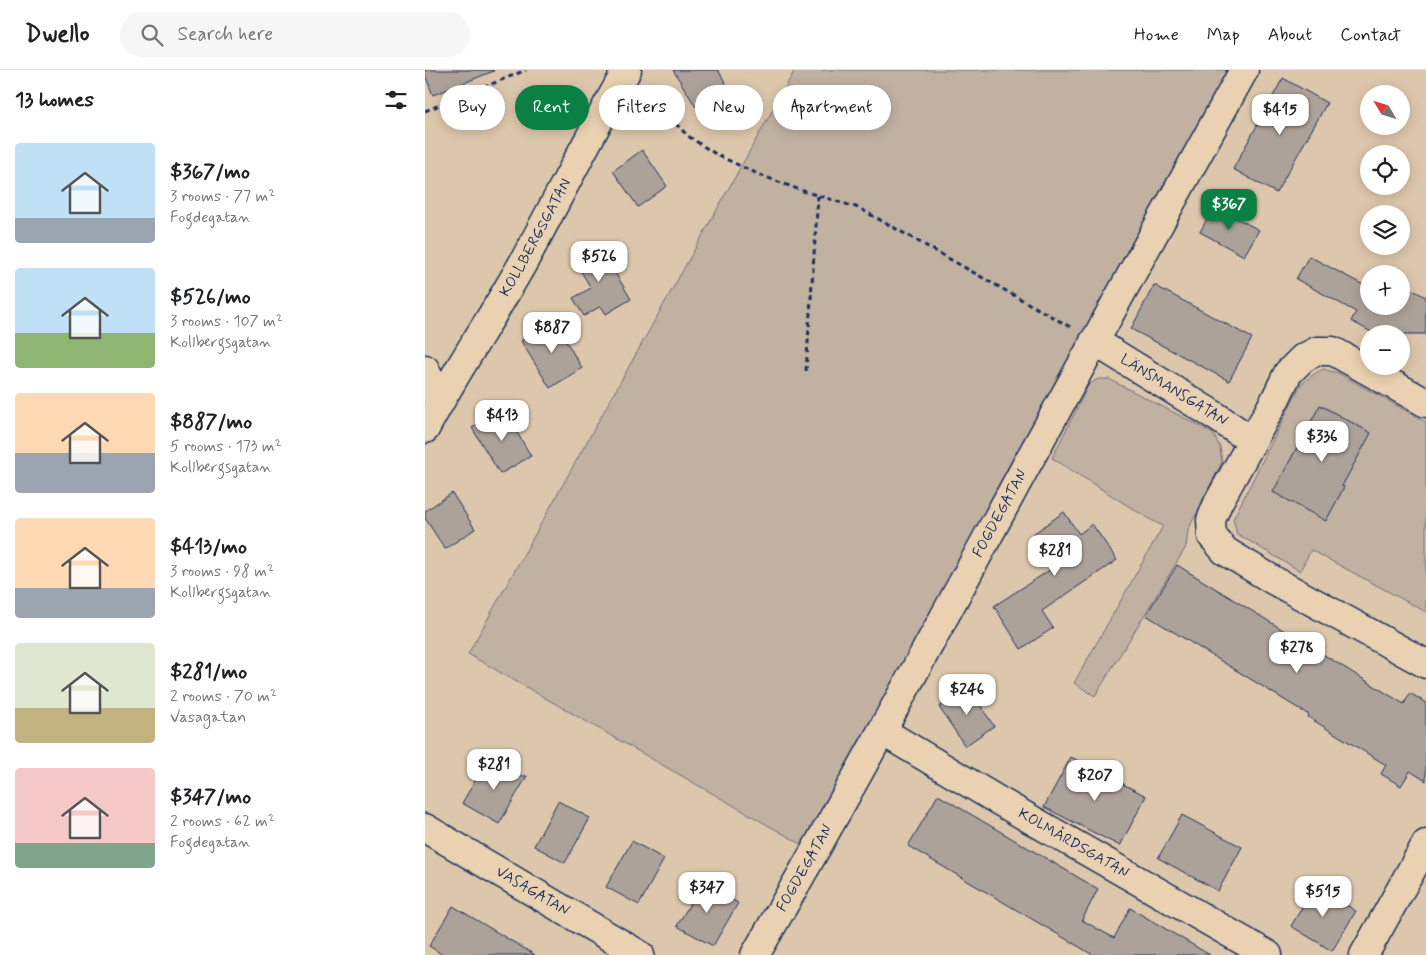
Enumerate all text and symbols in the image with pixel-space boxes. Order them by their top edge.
search box [120,12,470,57]
text: Dwello [25,19,90,50]
icon: search [138,21,166,49]
text: Search here [178,22,273,47]
text: Home [1134,23,1179,47]
text: Map [1207,23,1240,47]
text: About [1268,23,1312,47]
text: Contact [1340,23,1401,47]
chip: Buy [440,85,505,130]
chip: Rent [515,85,589,130]
chip: Filters [599,85,685,130]
chip: New [695,85,763,130]
chip: Apartment [773,85,891,130]
north arrow [1360,85,1410,135]
map controls [1360,85,1410,375]
text: 13 homes [15,86,94,114]
icon: filters [382,86,410,114]
pin: $415 [1250,93,1310,136]
text: $415 [1263,99,1297,120]
button: locate [1360,145,1410,195]
text: $367/mo [170,158,250,186]
icon: home [55,163,115,223]
street label: KOLLBERGSGATAN [495,175,576,301]
text: 3 rooms · 77 m² [170,186,275,207]
pin: $367 [1199,189,1259,231]
text: $367 [1212,194,1246,215]
button: layers [1360,205,1410,255]
text: Fogdegatan [170,207,251,228]
pin: $526 [569,240,629,283]
text: $526 [581,246,617,267]
button: + [1360,265,1410,315]
text: $526/mo [170,283,251,311]
icon: home [55,288,115,348]
text: 3 rooms · 107 m² [170,311,283,332]
pin: $887 [522,312,582,354]
text: $887 [534,317,570,338]
button: − [1360,325,1410,375]
text: Kollbergsgatan [170,332,272,353]
street label: LÄNSMANSGATAN [1116,350,1232,431]
pin: $413 [472,400,532,442]
text: $413 [486,405,518,426]
text: $887/mo [170,408,252,436]
icon: home [55,413,115,473]
pin: $336 [1292,420,1352,463]
text: $336 [1307,426,1337,447]
text: 5 rooms · 173 m² [170,436,282,457]
text: Kollbergsgatan [170,457,272,478]
street label: FOGDEGATAN [968,466,1032,561]
text: $413/mo [170,533,247,561]
pin: $281 [1025,534,1085,577]
icon: home [55,538,115,598]
text: $281 [1039,540,1071,561]
text: 3 rooms · 98 m² [170,561,274,582]
text: Kollbergsgatan [170,582,272,603]
pin: $278 [1267,632,1327,674]
text: $278 [1280,637,1314,658]
text: $281/mo [170,658,247,686]
icon: home [55,663,115,723]
pin: $246 [937,674,997,716]
text: $246 [950,679,984,700]
text: 2 rooms · 70 m² [170,686,277,707]
text: Vasagatan [170,707,246,728]
pin: $281 [464,748,524,791]
text: $281 [478,754,510,775]
pin: $207 [1065,760,1125,802]
text: $207 [1077,765,1113,786]
text: $347/mo [170,783,251,811]
icon: home [55,788,115,848]
street label: KOLMÅRDSGATAN [1014,804,1133,883]
text: 2 rooms · 62 m² [170,811,275,832]
street label: FOGDEGATAN [772,821,838,915]
text: Fogdegatan [170,832,251,853]
street label: VASAGATAN [492,862,573,921]
pin: $347 [677,872,737,914]
pin: $515 [1293,876,1353,918]
text: $347 [689,877,725,898]
text: $515 [1306,881,1340,902]

